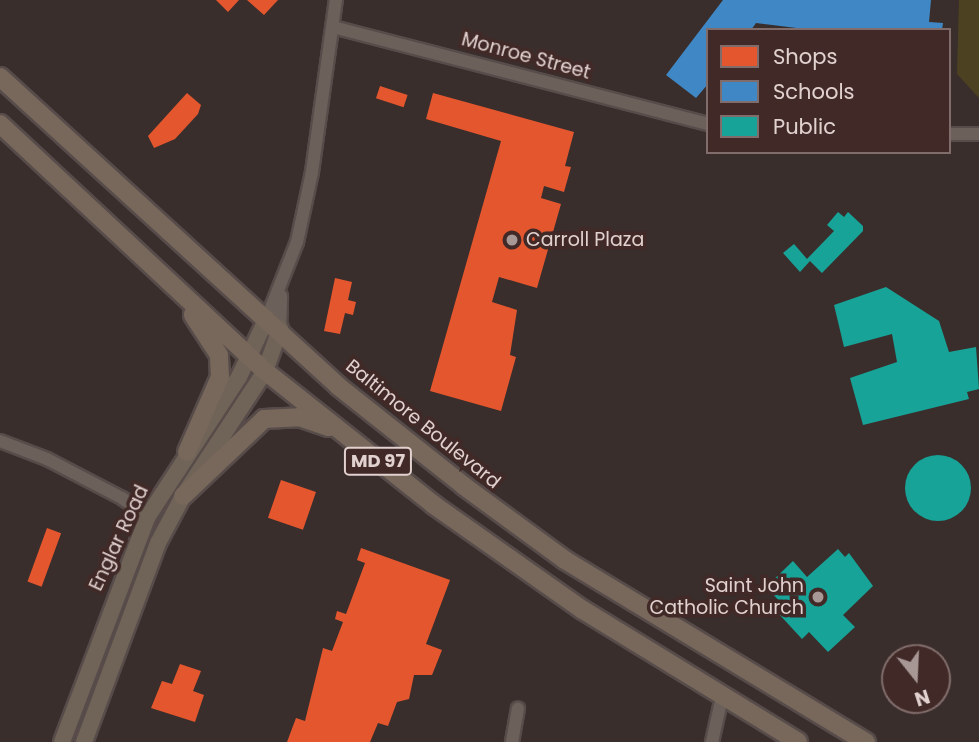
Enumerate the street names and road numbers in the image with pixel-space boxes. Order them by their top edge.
street label: Monroe Street [459,28,593,84]
street label: Baltimore Boulevard [341,355,505,493]
road number: MD 97 [343,447,413,476]
street label: Englar Road [85,482,153,594]

